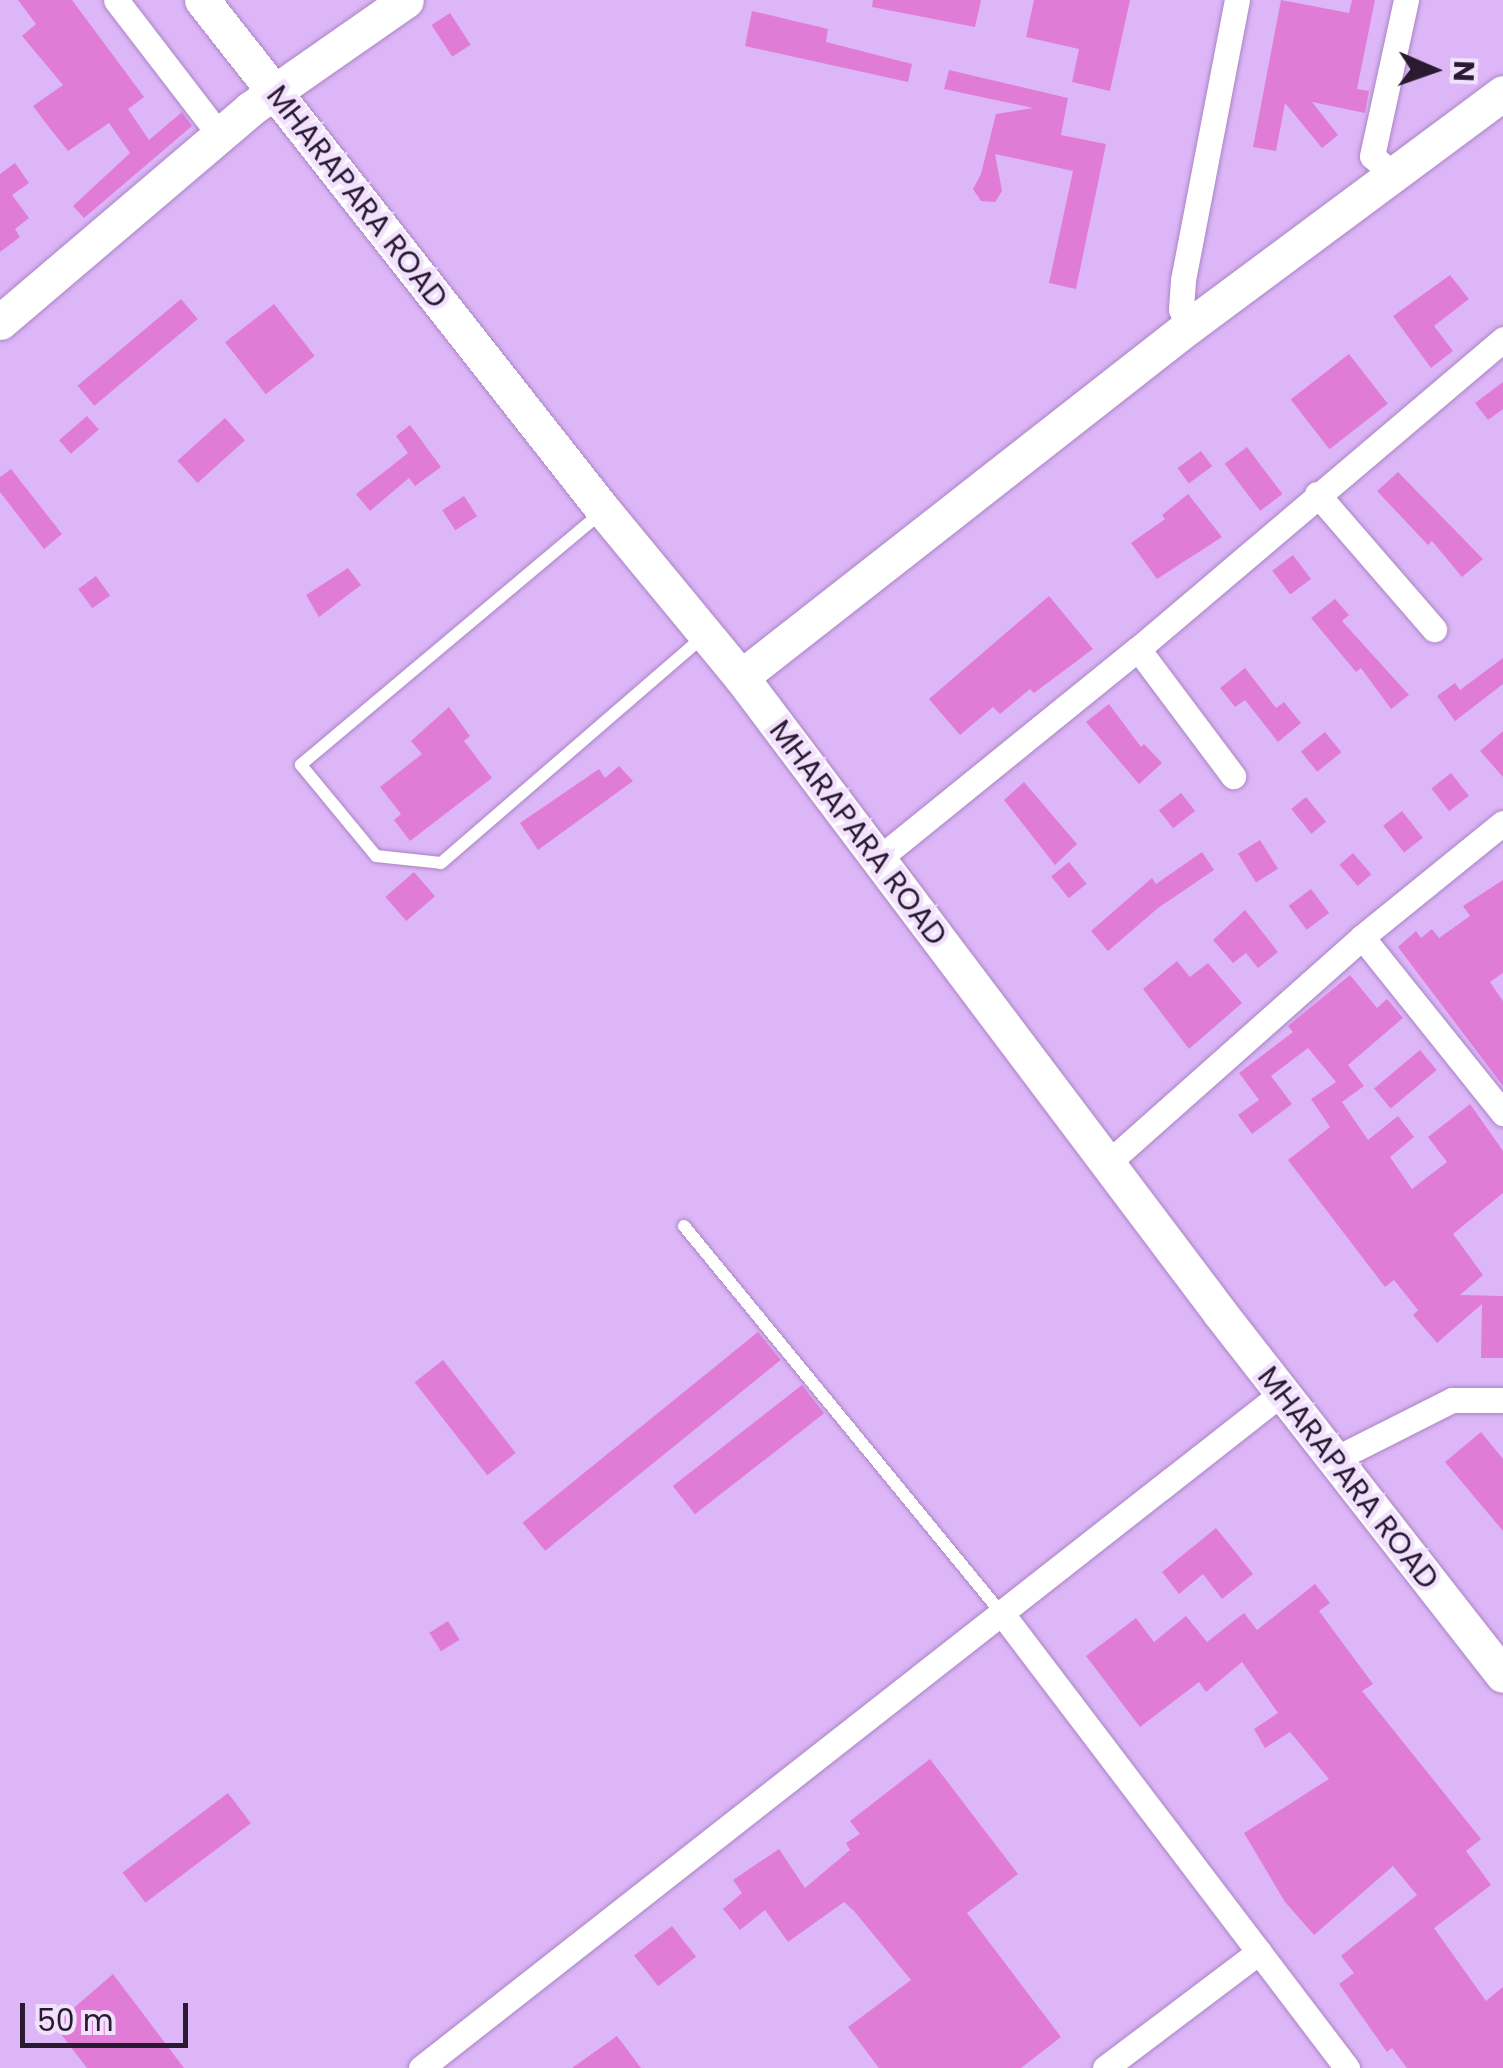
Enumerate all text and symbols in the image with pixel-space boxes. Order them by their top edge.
north arrow [1383,20,1483,120]
text: N [1444,60,1483,82]
street label: MHARAPARA ROAD [259,79,455,315]
street label: MHARAPARA ROAD [762,713,954,953]
street label: MHARAPARA ROAD [1250,1360,1446,1596]
scale bar [25,1983,192,2045]
text: 50 m [37,1999,114,2042]

